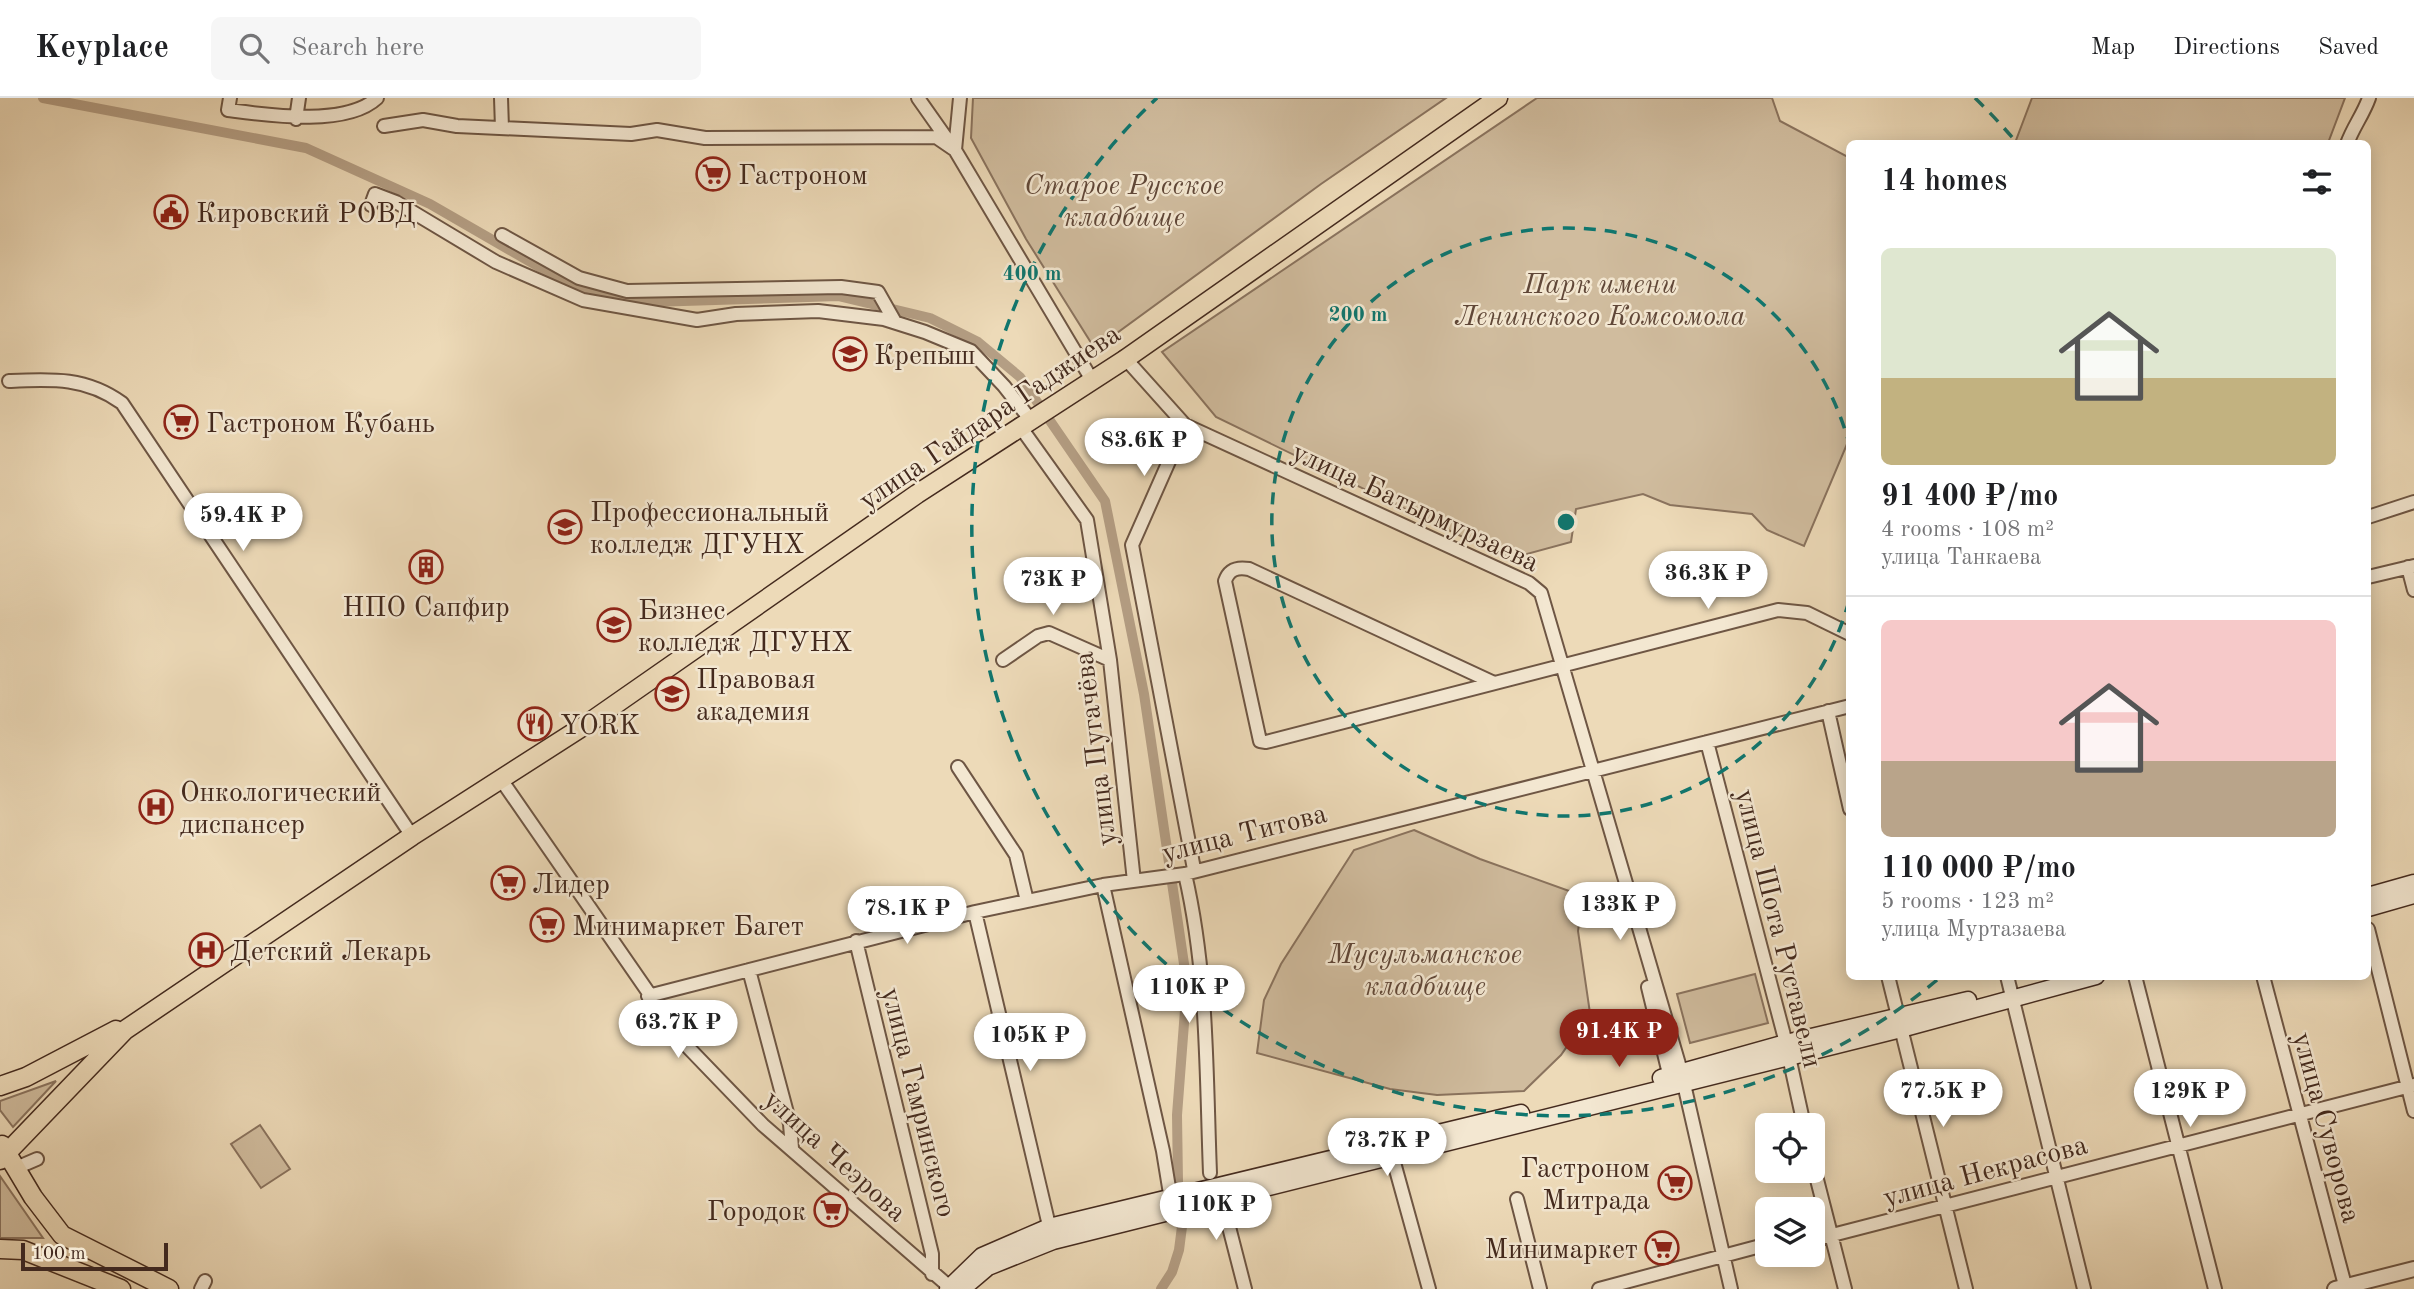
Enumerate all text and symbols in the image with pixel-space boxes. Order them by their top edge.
search box [211,17,701,80]
icon: search [235,29,273,67]
text: Keyplace [35,32,169,65]
text: Search here [291,35,424,61]
text: Map [2091,36,2135,60]
text: Directions [2173,36,2280,60]
text: Saved [2318,36,2379,60]
supermarket icon: Гастроном [694,155,732,193]
place label: Гастроном [738,163,868,191]
icon: filters [2298,163,2336,201]
text: 14 homes [1881,167,2007,197]
park label: Старое Русское кладбище [1024,173,1224,233]
public building icon: Кировский РОВД [152,193,190,231]
place label: Кировский РОВД [196,201,416,229]
text: 400 m [1002,264,1062,285]
park label: Парк имени Ленинского Комсомола [1454,272,1746,332]
icon: home [2046,293,2172,419]
text: 200 m [1328,305,1388,326]
street label: улица Гайдара Гаджиева [855,321,1126,516]
school or university icon: Крепыш [831,335,869,373]
place label: Крепыш [874,343,975,371]
supermarket icon: Гастроном Кубань [162,403,200,441]
place label: Гастроном Кубань [206,411,435,439]
pin: 83.6K ₽ [1079,418,1209,478]
text: 83.6K ₽ [1101,429,1187,452]
street label: улица Батырмурзаева [1287,439,1543,578]
text: 91 400 ₽/mo [1881,482,2058,512]
pin: 59.4K ₽ [178,494,308,553]
place label: Профессиональный колледж ДГУНХ [590,500,829,560]
text: 59.4K ₽ [200,504,286,527]
school or university icon: Профессиональный колледж ДГУНХ [546,508,584,546]
centre of rings [1554,510,1578,534]
text: 4 rooms · 108 m² [1881,518,2054,541]
text: улица Танкаева [1881,546,2041,569]
building icon: НПО Сапфир [407,548,445,586]
pin: 36.3K ₽ [1643,552,1773,611]
pin: 73K ₽ [1004,558,1102,617]
text: 36.3K ₽ [1665,562,1751,585]
text: 73K ₽ [1020,568,1086,591]
place label: НПО Сапфир [342,595,510,623]
place label: Бизнес колледж ДГУНХ [638,598,852,658]
school or university icon: Бизнес колледж ДГУНХ [595,606,633,644]
street label: улица Пугачёва [1071,650,1123,847]
icon: home [2046,665,2172,791]
place label: Правовая академия [696,667,816,727]
school or university icon: Правовая академия [653,675,691,713]
restaurant icon: YORK [516,705,554,743]
place label: YORK [560,713,640,741]
place label: Онкологический диспансер [180,780,381,840]
street label: улица Шота Руставели [1729,786,1825,1071]
hospital icon: Онкологический диспансер [137,788,175,826]
street label: улица Титова [1159,801,1330,869]
text: 110 000 ₽/mo [1881,854,2076,884]
supermarket icon: Лидер [489,864,527,902]
place label: Лидер [532,872,610,900]
pin: 133K ₽ [1563,882,1677,942]
pin: 78.1K ₽ [842,886,972,946]
text: 5 rooms · 123 m² [1881,890,2054,913]
text: 133K ₽ [1580,893,1660,916]
text: 78.1K ₽ [864,897,950,920]
supermarket icon: Минимаркет Багет [528,906,566,944]
place label: Минимаркет Багет [572,914,804,942]
text: улица Муртазаева [1881,918,2066,941]
hospital icon: Детский Лекарь [187,931,225,969]
place label: Детский Лекарь [230,939,431,967]
park label: Мусульманское кладбище [1327,942,1522,1002]
pin: 110K ₽ [1132,965,1246,1025]
text: 110K ₽ [1149,976,1229,999]
street label: улица Гамринского [875,985,959,1220]
pin: 63.7K ₽ [613,1000,743,1060]
pin: 91.4K ₽ [1554,1010,1684,1069]
text: 63.7K ₽ [635,1011,721,1034]
pin: 105K ₽ [973,1014,1087,1073]
text: 91.4K ₽ [1576,1020,1662,1043]
text: 105K ₽ [990,1024,1070,1047]
street label: улица Суворова [2286,1029,2364,1226]
pin: 77.5K ₽ [1878,1070,2008,1129]
pin: 129K ₽ [2133,1070,2247,1129]
text: 77.5K ₽ [1900,1080,1986,1103]
text: 129K ₽ [2150,1080,2230,1103]
street label: улица Чеэрова [757,1086,911,1228]
map controls [1755,1113,1825,1267]
button: locate [1755,1113,1825,1183]
pin: 73.7K ₽ [1322,1118,1452,1178]
text: 73.7K ₽ [1344,1129,1430,1152]
street label: улица Некрасова [1881,1132,2091,1214]
place label: Гастроном Митрада [1520,1156,1650,1216]
supermarket icon: Гастроном Митрада [1656,1164,1694,1202]
pin: 110K ₽ [1159,1182,1273,1242]
supermarket icon: Городок [812,1191,850,1229]
text: 110K ₽ [1176,1193,1256,1216]
button: layers [1755,1197,1825,1267]
place label: Городок [707,1199,806,1227]
supermarket icon: Минимаркет [1643,1229,1681,1267]
place label: Минимаркет [1484,1237,1638,1265]
scale bar [21,1240,168,1272]
text: 100 m [32,1245,85,1264]

